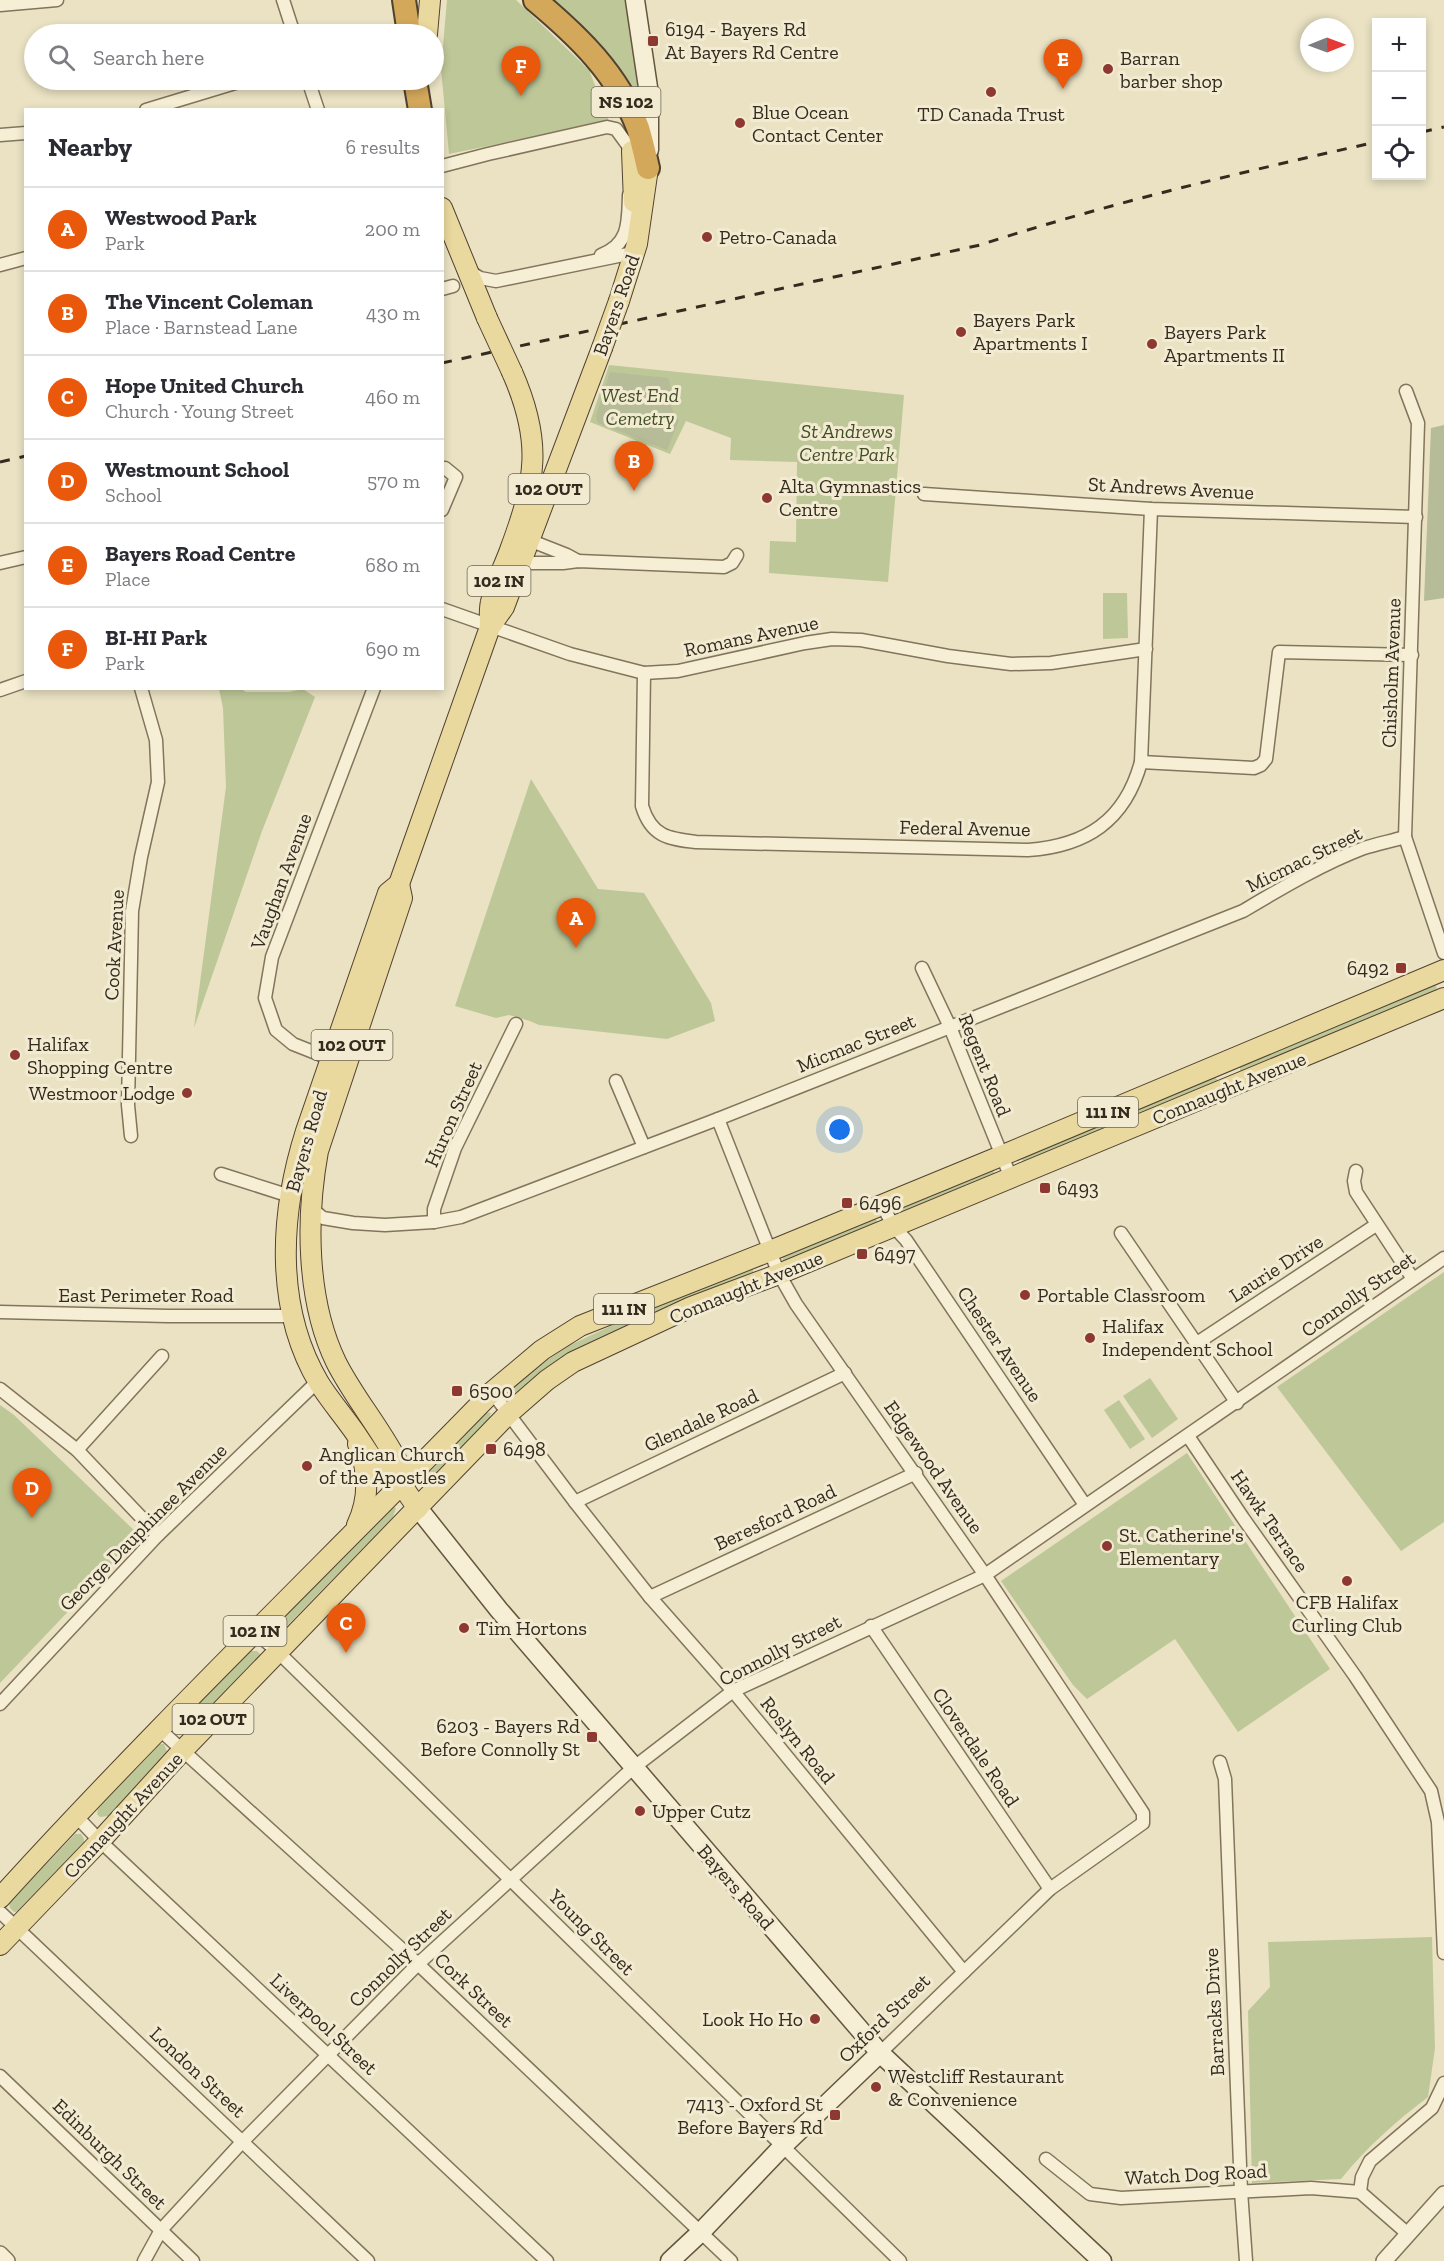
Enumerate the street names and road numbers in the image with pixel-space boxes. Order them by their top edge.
road number: NS 102 [592,87,660,117]
street label: Bayers Road [587,251,645,359]
street label: St Andrews Avenue [1087,472,1255,504]
road number: 102 OUT [508,474,590,504]
road number: 102 IN [468,566,530,596]
street label: Chisholm Avenue [1376,598,1406,748]
street label: Romans Avenue [682,610,820,662]
street label: Vaughan Avenue [245,810,317,953]
street label: Federal Avenue [899,815,1031,841]
street label: Micmac Street [1242,820,1366,897]
street label: Cook Avenue [99,889,129,1001]
street label: Micmac Street [793,1008,919,1078]
street label: Regent Road [954,1010,1016,1120]
road number: 102 OUT [312,1030,392,1060]
street label: Connaught Avenue [1149,1046,1309,1130]
street label: Huron Street [419,1057,487,1171]
street label: Bayers Road [280,1087,332,1195]
road number: 111 IN [1078,1097,1138,1127]
street label: Laurie Drive [1225,1229,1327,1307]
street label: Connaught Avenue [666,1245,826,1329]
street label: Connolly Street [1296,1245,1420,1342]
street label: Chester Avenue [952,1282,1048,1406]
street label: East Perimeter Road [58,1283,234,1307]
road number: 111 IN [594,1294,654,1324]
street label: Glendale Road [640,1383,762,1457]
street label: Edgewood Avenue [879,1396,989,1538]
street label: George Dauphinee Avenue [54,1438,232,1616]
street label: Hawk Terrace [1226,1465,1314,1577]
street label: Beresford Road [710,1478,840,1556]
street label: Connolly Street [715,1609,846,1691]
road number: 102 IN [224,1616,286,1646]
street label: Cloverdale Road [927,1683,1025,1811]
street label: Roslyn Road [756,1691,841,1789]
road number: 102 OUT [172,1704,254,1734]
street label: Connaught Avenue [58,1747,188,1883]
street label: Bayers Road [692,1839,780,1935]
street label: Young Street [543,1883,640,1980]
street label: Connolly Street [344,1902,457,2012]
street label: Cork Street [430,1947,519,2033]
street label: Barracks Drive [1199,1947,1229,2077]
street label: Liverpool Street [265,1968,383,2080]
street label: Oxford Street [833,1968,935,2068]
street label: London Street [145,2021,251,2123]
street label: Edinburgh Street [48,2094,172,2215]
street label: Watch Dog Road [1124,2158,1268,2190]

